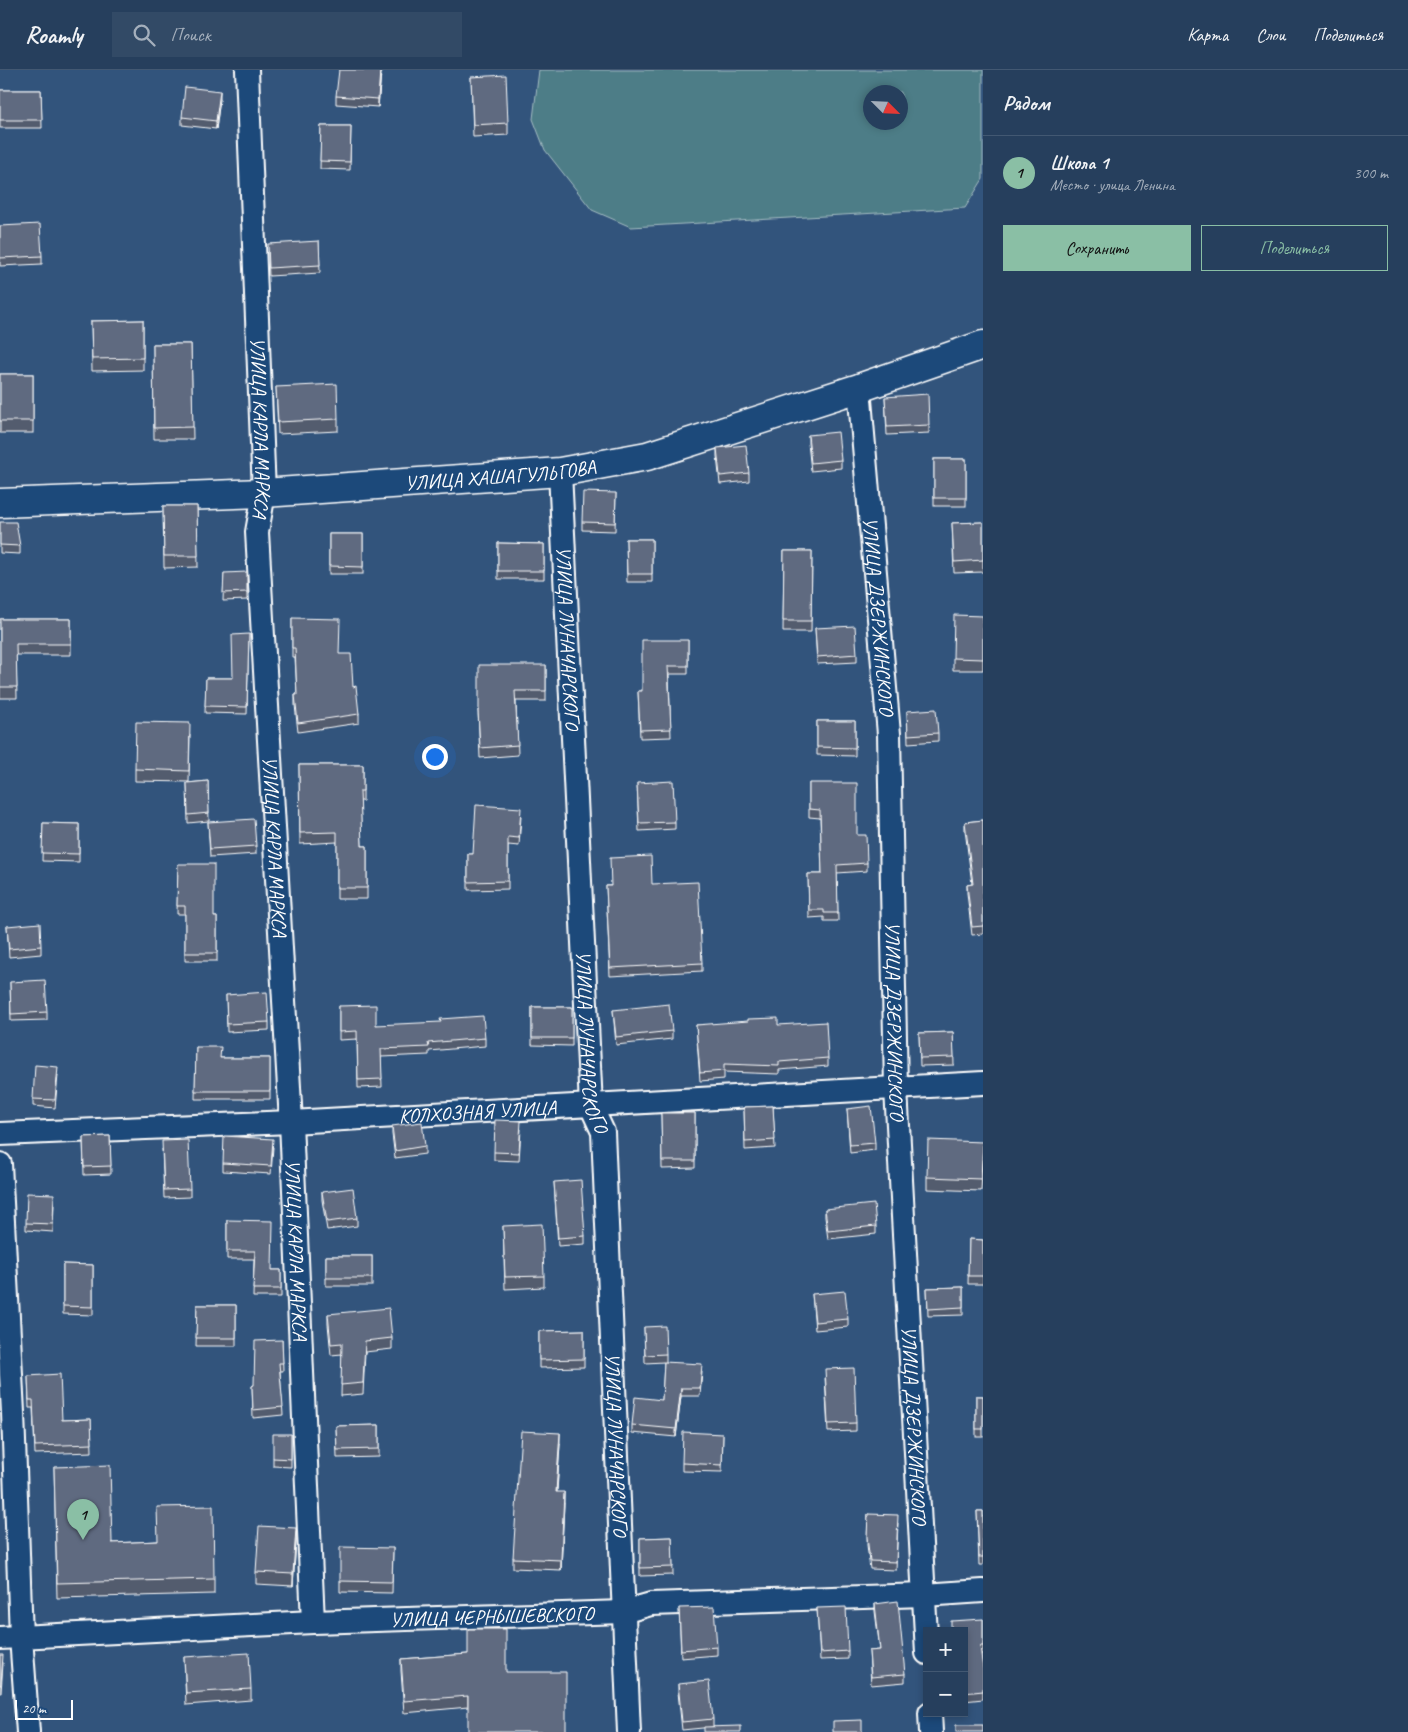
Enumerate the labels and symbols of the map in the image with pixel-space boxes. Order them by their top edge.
north arrow [863,85,908,130]
street label: УЛИЦА КАРЛА МАРКСА [245,337,277,521]
street label: УЛИЦА ХАШАГУЛЬГОВА [404,453,598,495]
street label: УЛИЦА ДЗЕРЖИНСКОГО [858,516,900,718]
street label: УЛИЦА ЛУНАЧАРСКОГО [551,545,585,732]
your location [422,744,448,770]
street label: УЛИЦА КАРЛА МАРКСА [257,755,293,939]
street label: УЛИЦА ДЗЕРЖИНСКОГО [880,921,910,1123]
street label: УЛИЦА ЛУНАЧАРСКОГО [571,950,615,1139]
street label: КОЛХОЗНАЯ УЛИЦА [398,1095,558,1128]
street label: УЛИЦА КАРЛА МАРКСА [280,1159,313,1342]
street label: УЛИЦА ДЗЕРЖИНСКОГО [897,1325,933,1527]
street label: УЛИЦА ЛУНАЧАРСКОГО [600,1352,633,1539]
pin: 1 [67,1499,99,1540]
street label: УЛИЦА ЧЕРНЫШЕВСКОГО [389,1600,596,1632]
scale bar [15,1697,72,1720]

